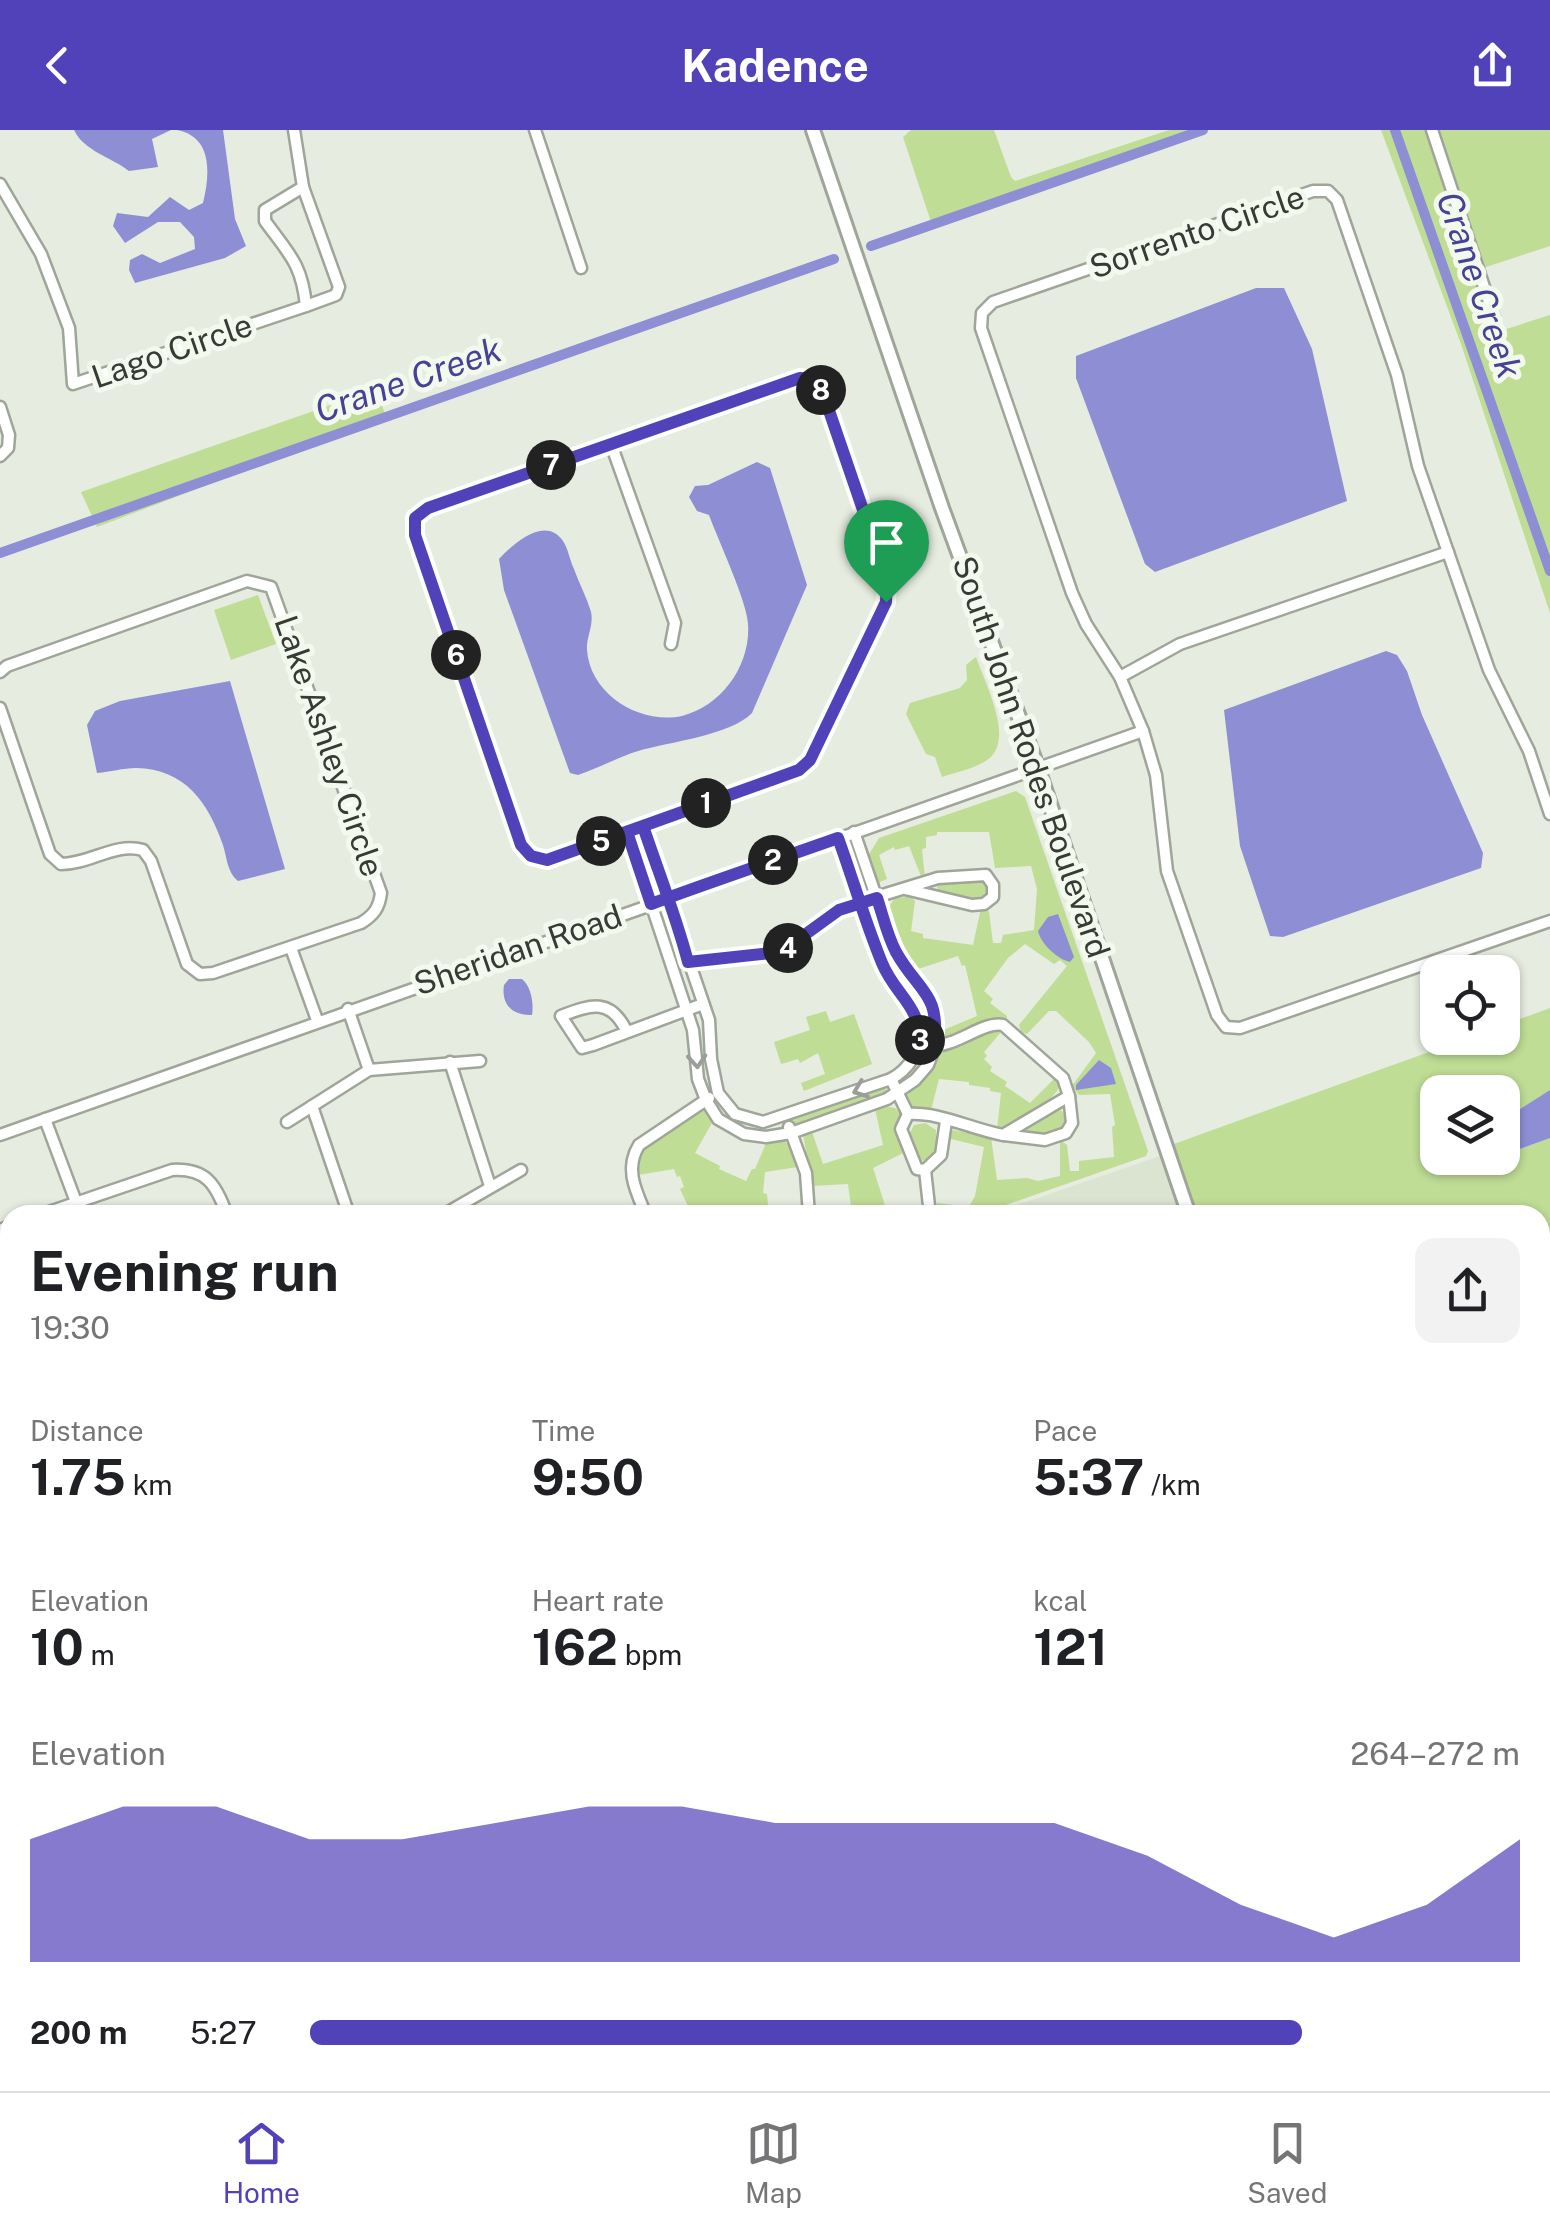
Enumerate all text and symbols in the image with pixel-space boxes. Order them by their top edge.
icon: back [30,38,85,93]
icon: share [1465,38,1520,93]
text: Kadence [681,39,869,92]
street label: Sorrento Circle [1085,177,1309,286]
water label: Crane Creek [1428,186,1531,384]
street label: Lago Circle [87,306,257,395]
water label: Crane Creek [309,328,507,431]
pin: 8 [796,365,846,415]
text: 8 [812,373,830,406]
pin: 7 [526,440,576,490]
text: 7 [542,448,560,481]
pin [844,500,929,603]
icon: arrive [859,515,914,570]
street label: South John Rodes Boulevard [945,551,1118,962]
street label: Lake Ashley Circle [267,610,392,881]
pin: 6 [431,630,481,680]
text: 6 [447,638,465,671]
pin: 1 [681,778,731,828]
text: 1 [700,786,712,819]
pin: 5 [576,816,626,866]
text: 5 [592,824,610,857]
pin: 2 [748,835,798,885]
text: 2 [764,843,782,876]
street label: Sheridan Road [409,897,627,1002]
pin: 4 [763,923,813,973]
text: 4 [779,931,797,964]
map controls [1420,955,1520,1175]
button: locate [1420,955,1520,1055]
pin: 3 [895,1015,945,1065]
text: 3 [911,1023,929,1056]
one-way arrow [686,1053,707,1069]
button: layers [1420,1075,1520,1175]
one-way arrow [852,1079,869,1099]
button: share [1415,1238,1520,1343]
text: Evening run [30,1239,339,1303]
text: 19:30 [30,1309,110,1346]
text: Distance [30,1414,144,1447]
text: Time [532,1414,595,1447]
text: Pace [1033,1414,1097,1447]
text: 1.75 [30,1447,126,1506]
text: 9:50 [532,1447,644,1506]
text: 5:37 [1033,1447,1144,1506]
text: km [126,1468,173,1501]
text: /km [1144,1468,1201,1501]
text: Elevation [30,1584,149,1617]
text: Heart rate [532,1584,664,1617]
text: kcal [1033,1584,1087,1617]
text: 10 [30,1617,84,1676]
text: 162 [532,1617,618,1676]
text: 121 [1033,1617,1108,1676]
text: m [84,1638,115,1671]
text: bpm [618,1638,682,1671]
text: Elevation [30,1735,166,1772]
text: 264–272 m [1350,1735,1520,1772]
text: 200 m [30,2014,127,2051]
text: 5:27 [190,2014,257,2051]
tab: Home [223,2116,300,2209]
tab: Map [745,2116,802,2209]
tab: Saved [1247,2116,1327,2209]

